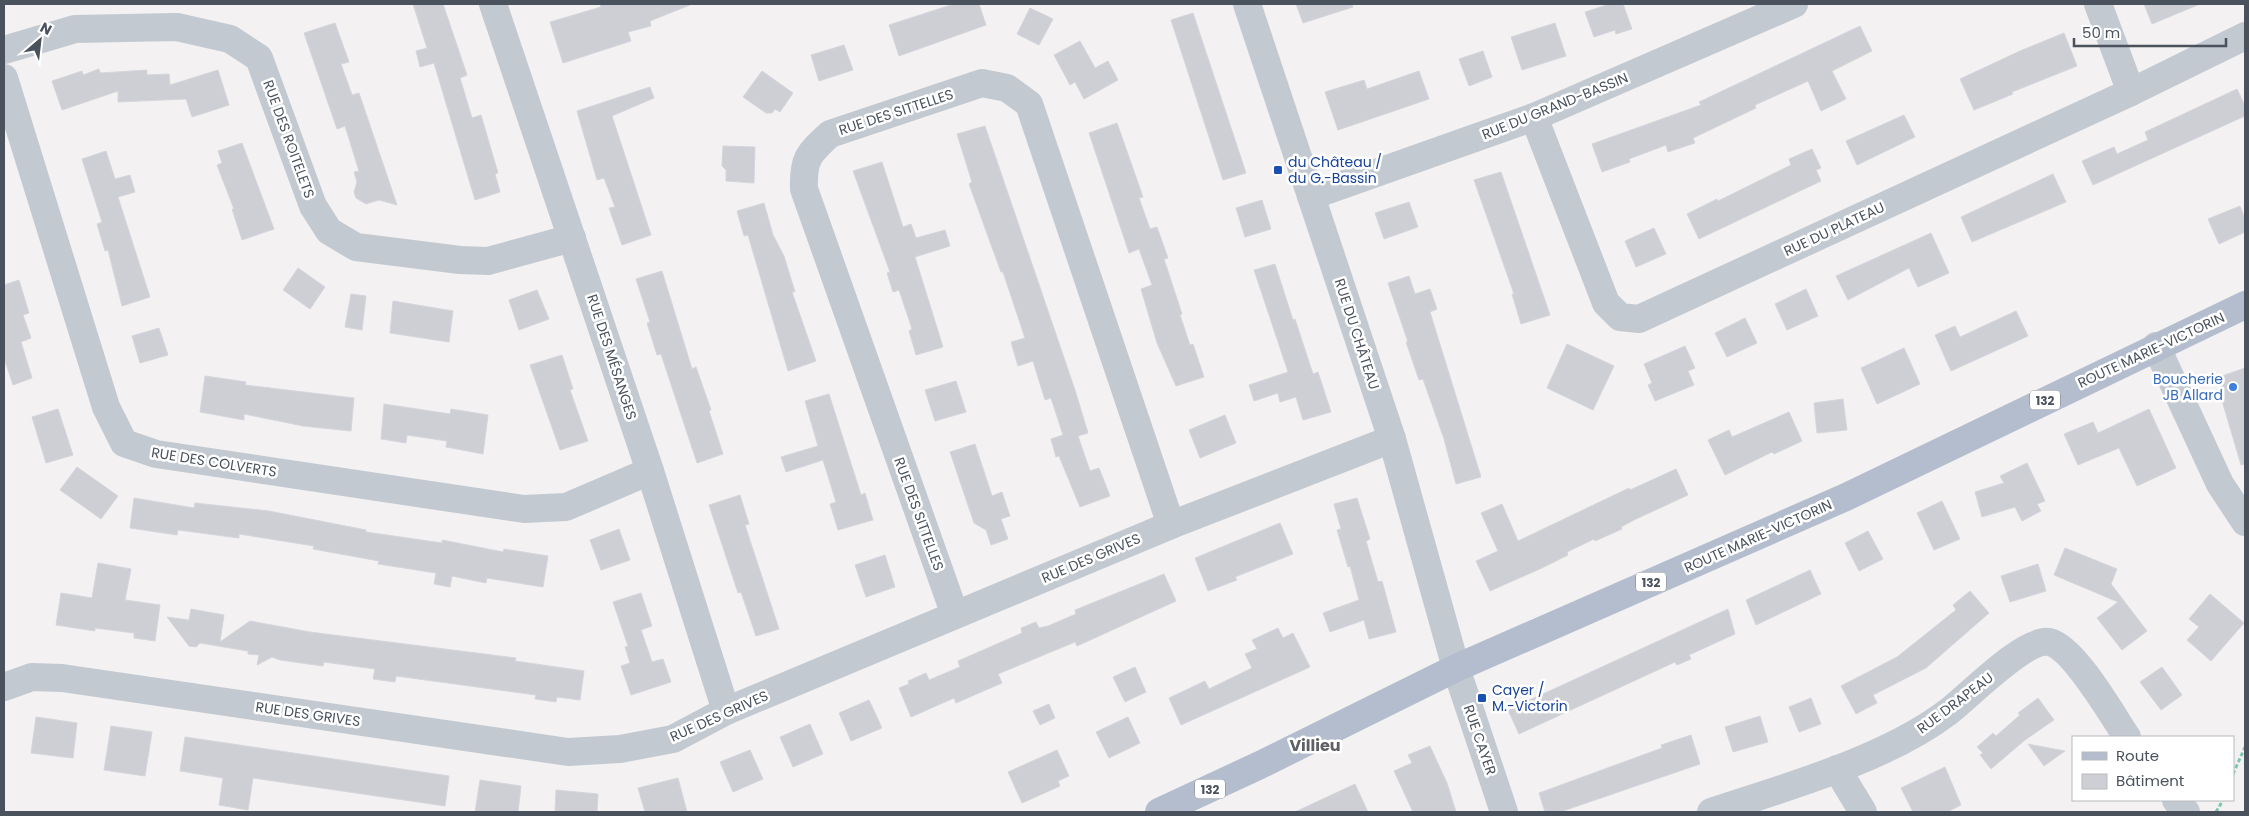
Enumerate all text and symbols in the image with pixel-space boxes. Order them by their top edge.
north arrow [15,15,65,65]
scale bar [2074,15,2226,47]
text: N [37,17,55,40]
text: 50 m [2082,22,2120,43]
street label: RUE DU GRAND-BASSIN [1479,68,1631,144]
street label: RUE DES ROITELETS [258,77,320,201]
street label: RUE DES SITTELLES [836,84,956,140]
place label: du Château / du G.-Bassin [1288,152,1382,188]
marker: du Château / du G.-Bassin [1272,164,1284,176]
street label: RUE DU PLATEAU [1780,197,1888,261]
street label: RUE DU CHÂTEAU [1330,276,1384,392]
street label: RUE DES MÉSANGES [582,292,642,422]
street label: ROUTE MARIE-VICTORIN [2074,307,2228,393]
place label: Boucherie JB Allard [2153,369,2223,405]
marker: Boucherie JB Allard [2227,381,2239,393]
road number: 132 [2030,390,2060,410]
street label: RUE DES COLVERTS [150,442,278,482]
street label: RUE DES SITTELLES [889,454,949,574]
street label: ROUTE MARIE-VICTORIN [1681,494,1835,578]
street label: RUE DES GRIVES [1038,528,1144,588]
road number: 132 [1636,572,1666,592]
street label: RUE DRAPEAU [1913,668,1997,738]
place label: Cayer / M.-Victorin [1492,680,1568,716]
street label: RUE DES GRIVES [667,685,771,747]
marker: Cayer / M.-Victorin [1476,692,1488,704]
street label: RUE DES GRIVES [254,697,362,731]
street label: RUE CAYER [1459,702,1501,778]
district label: Villieu [1289,734,1341,757]
legend [2072,736,2234,801]
text: Route [2116,745,2159,766]
text: Bâtiment [2116,770,2184,791]
road number: 132 [1195,780,1225,799]

